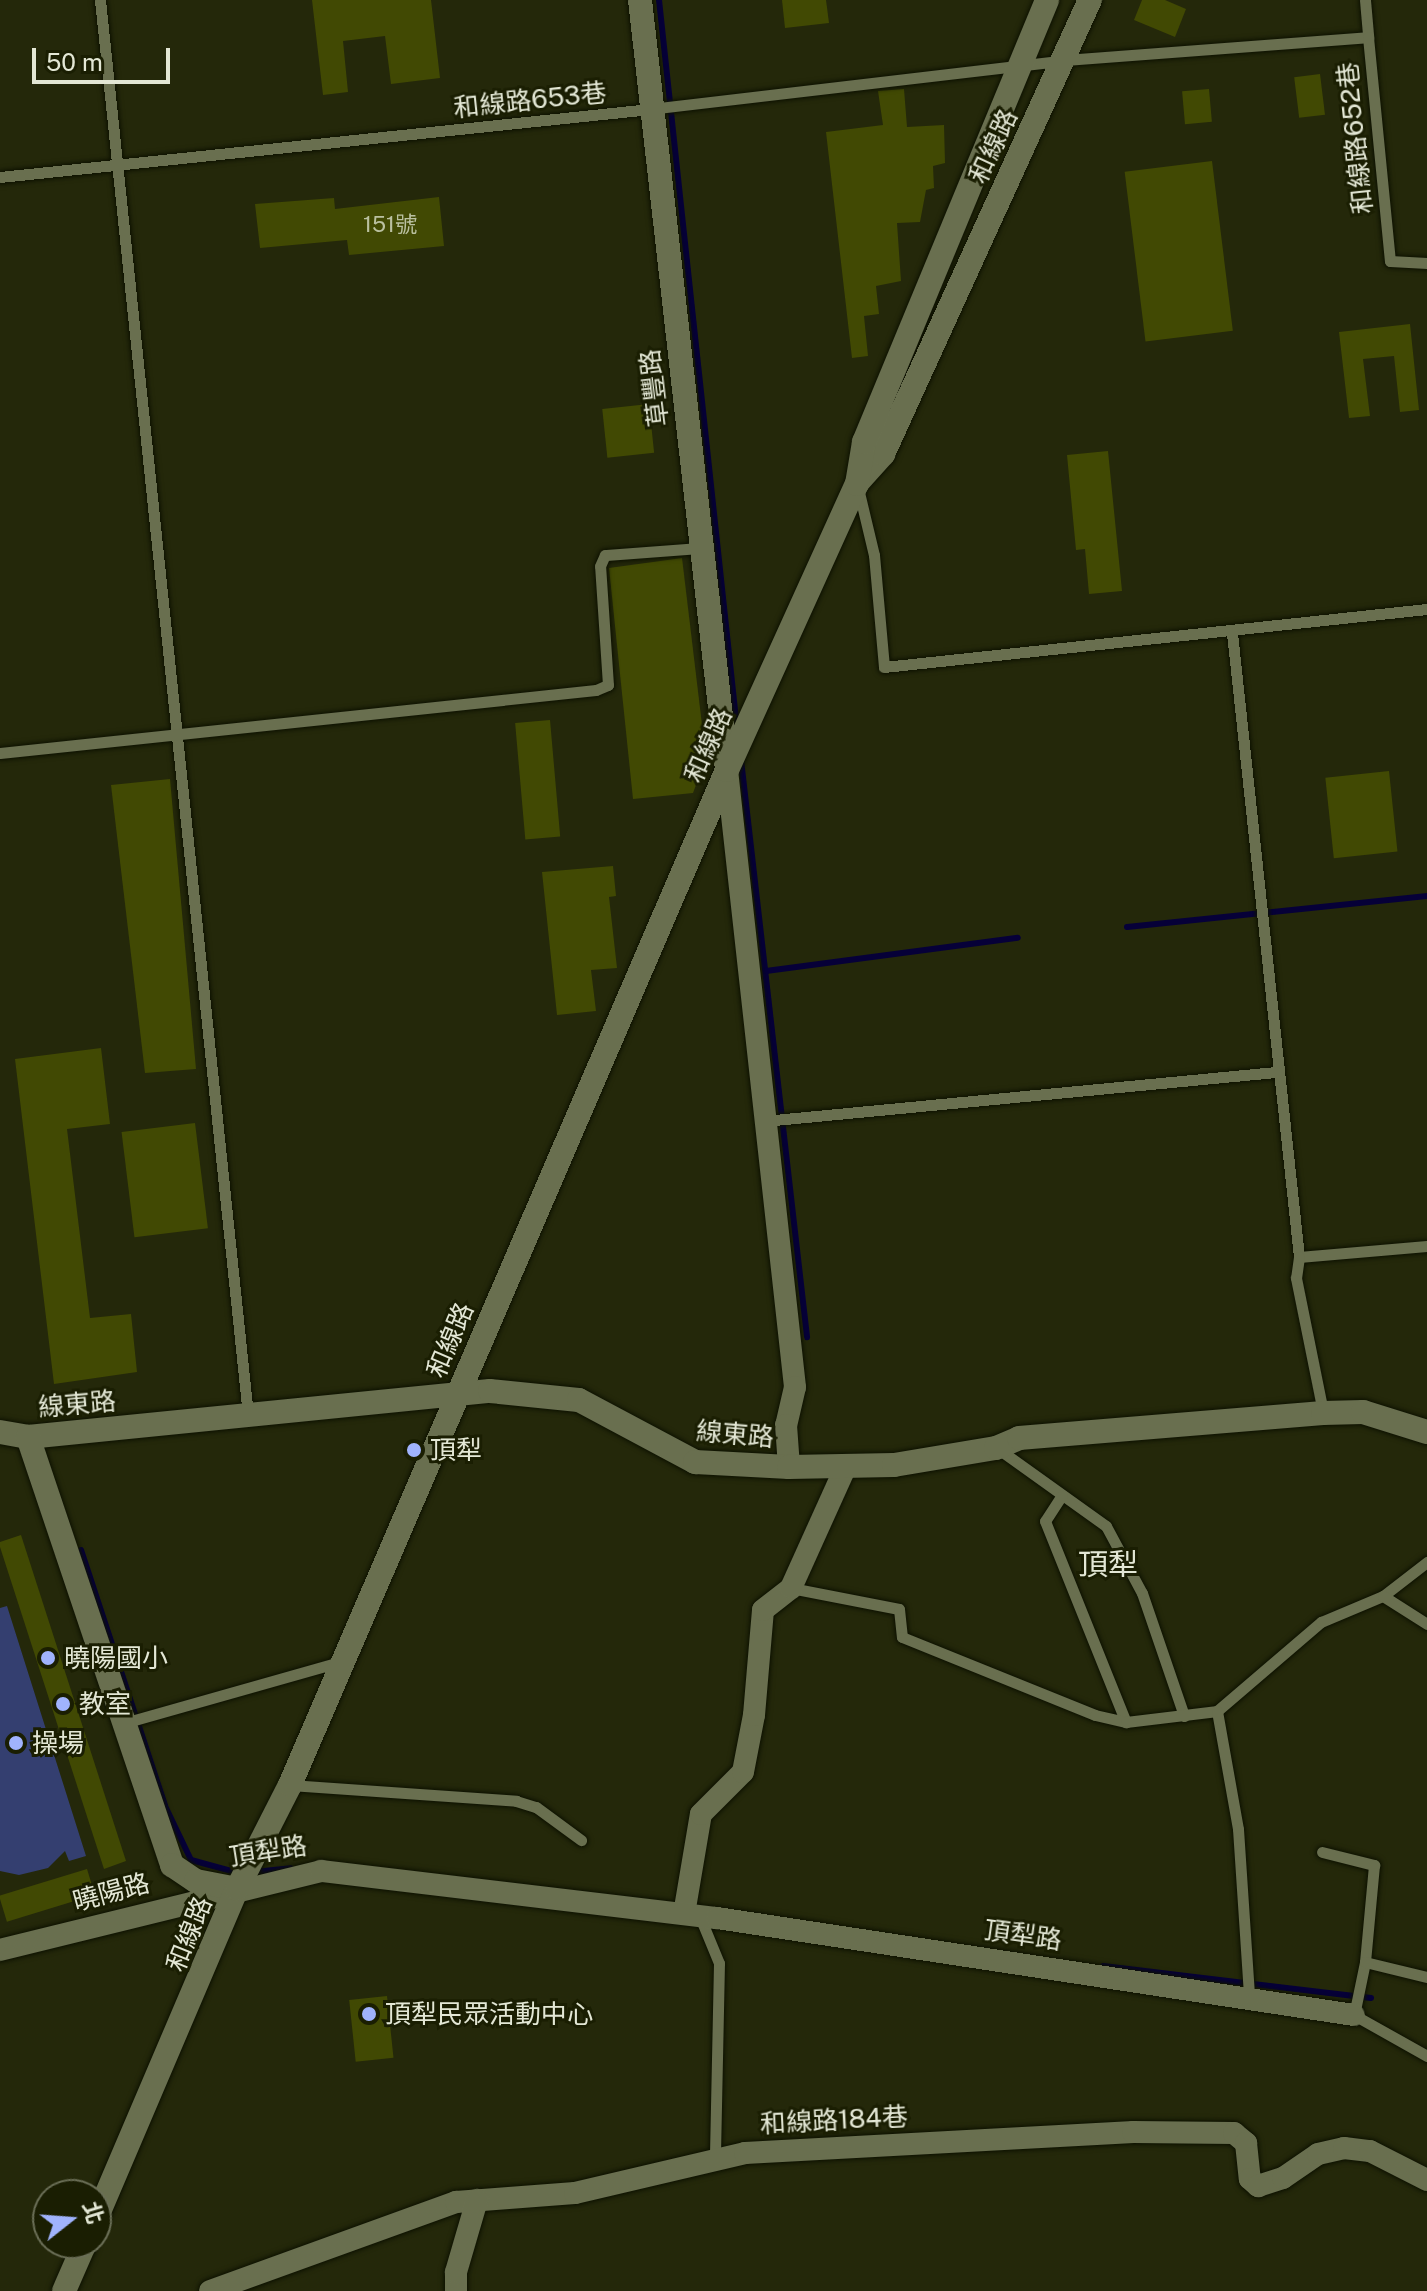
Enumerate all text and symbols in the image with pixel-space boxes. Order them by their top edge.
scale bar [36,32,174,82]
text: 50 m [46,48,103,76]
street label: 和線路652巷 [1332,61,1378,215]
street label: 和線路653巷 [452,76,608,124]
street label: 和線路 [962,104,1024,188]
house number: 151號 [363,212,417,238]
street label: 草豐路 [634,347,674,429]
street label: 和線路 [678,703,738,787]
street label: 和線路 [420,1298,480,1382]
street label: 線東路 [37,1385,117,1423]
street label: 線東路 [695,1415,775,1453]
place label: 頂犁 [430,1434,482,1466]
marker: 頂犁 [405,1441,423,1459]
district label: 頂犁 [1078,1546,1138,1582]
place label: 曉陽國小 [64,1642,168,1674]
marker: 曉陽國小 [39,1649,57,1667]
place label: 教室 [79,1688,131,1720]
marker: 教室 [54,1695,72,1713]
place label: 操場 [32,1727,84,1759]
marker: 操場 [7,1734,25,1752]
street label: 頂犁路 [227,1829,309,1873]
street label: 曉陽路 [69,1867,153,1917]
street label: 和線路 [160,1892,218,1976]
street label: 頂犁路 [982,1914,1064,1956]
place label: 頂犁民眾活動中心 [385,1998,593,2030]
marker: 頂犁民眾活動中心 [360,2005,378,2023]
street label: 和線路184巷 [759,2101,909,2139]
north arrow [32,2179,112,2259]
text: 北 [77,2198,109,2227]

